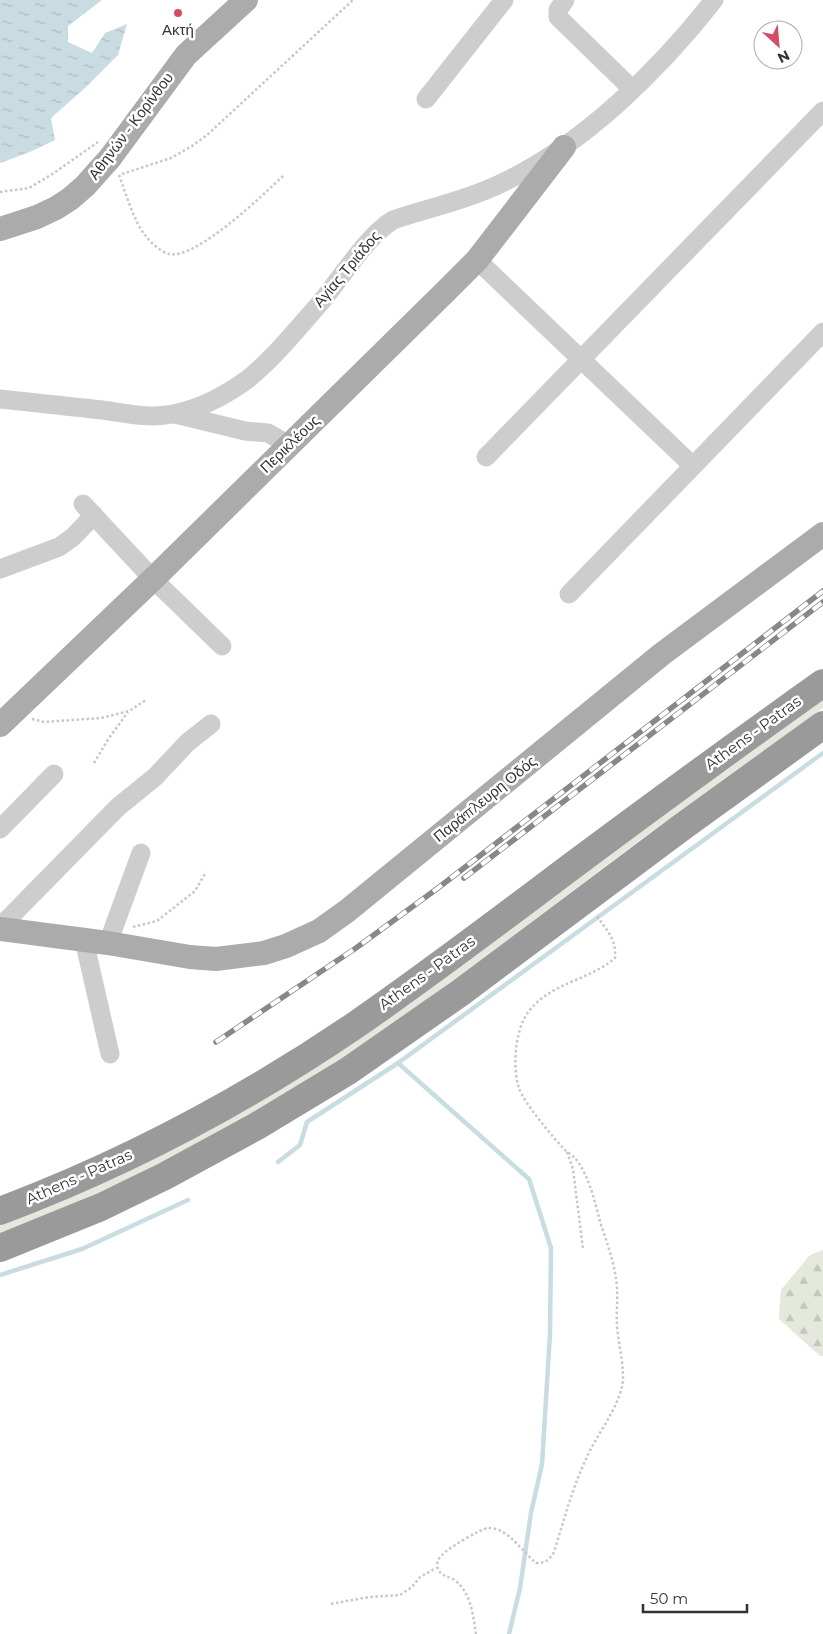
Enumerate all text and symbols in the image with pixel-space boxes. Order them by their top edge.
marker: Ακτή [172,7,184,19]
place label: Ακτή [162,20,194,39]
north arrow [753,20,803,70]
text: N [775,46,793,67]
street label: Αθηνών - Κορίνθου [84,68,177,183]
street label: Αγίας Τριάδος [309,227,384,311]
street label: Περικλέους [256,411,323,477]
street label: Athens - Patras [701,691,804,774]
street label: Παράπλευρη Οδός [429,751,540,846]
street label: Athens - Patras [375,931,478,1014]
street label: Athens - Patras [23,1145,135,1208]
scale bar [643,1582,747,1614]
text: 50 m [650,1589,688,1608]

